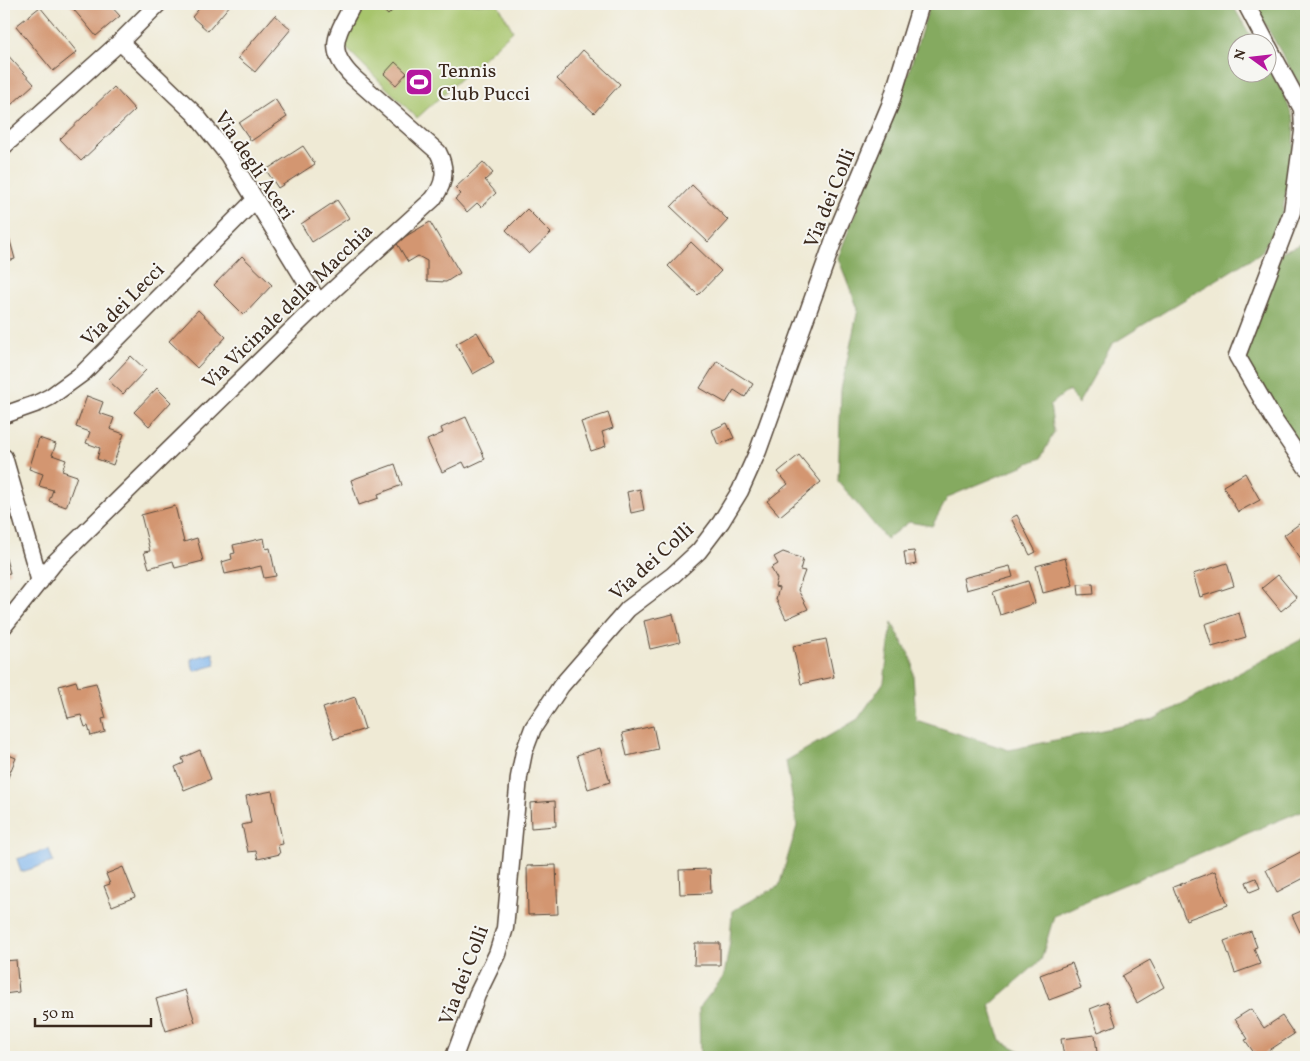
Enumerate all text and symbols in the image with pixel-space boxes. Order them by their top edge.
north arrow [1228,32,1278,82]
text: N [1230,48,1251,62]
place label: Tennis Club Pucci [438,58,530,109]
sports icon: Tennis Club Pucci [404,67,434,97]
street label: Via degli Aceri [206,106,300,226]
street label: Via dei Colli [798,145,863,253]
street label: Via Vicinale della Macchia [197,218,380,397]
street label: Via dei Lecci [75,257,172,354]
street label: Via dei Colli [604,517,701,608]
street label: Via dei Colli [433,922,497,1030]
scale bar [35,996,151,1028]
text: 50 m [42,1004,74,1025]

